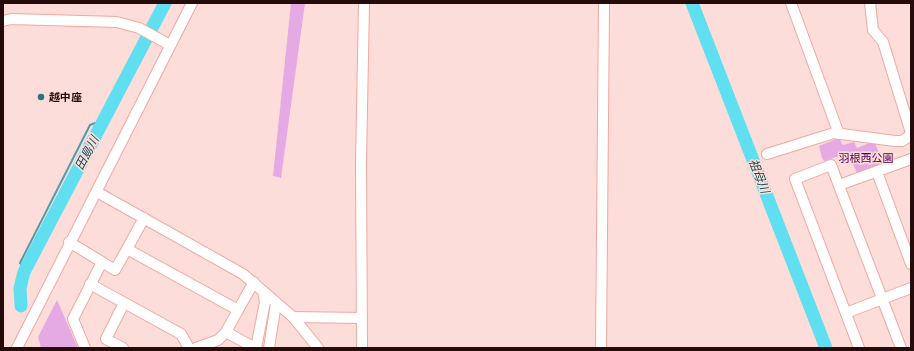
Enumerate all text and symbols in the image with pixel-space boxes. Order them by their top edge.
place label: 越中座 [49,91,82,104]
marker: 越中座 [36,92,46,102]
water label: 田島川 [72,132,103,173]
park label: 羽根西公園 [839,152,894,165]
water label: 祖母川 [745,157,773,198]

